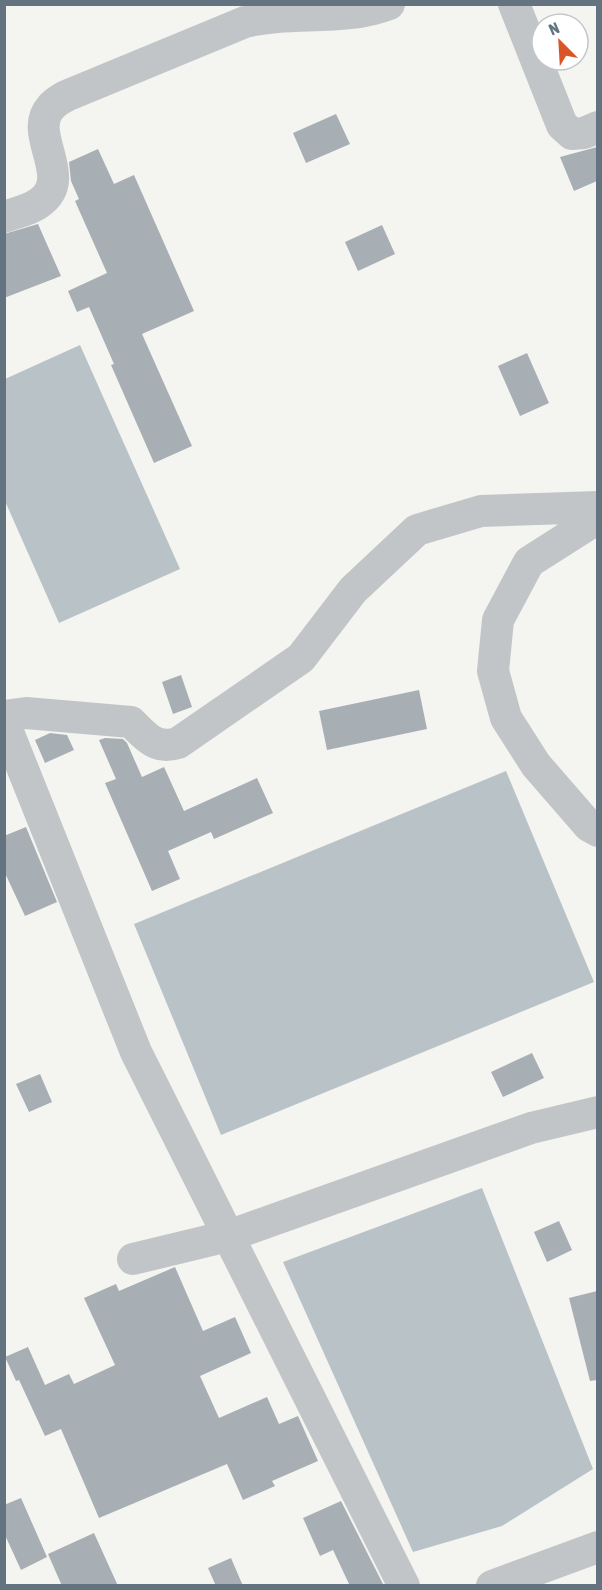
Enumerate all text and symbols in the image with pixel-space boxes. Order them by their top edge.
north arrow [530,12,590,72]
text: N [546,18,562,38]

